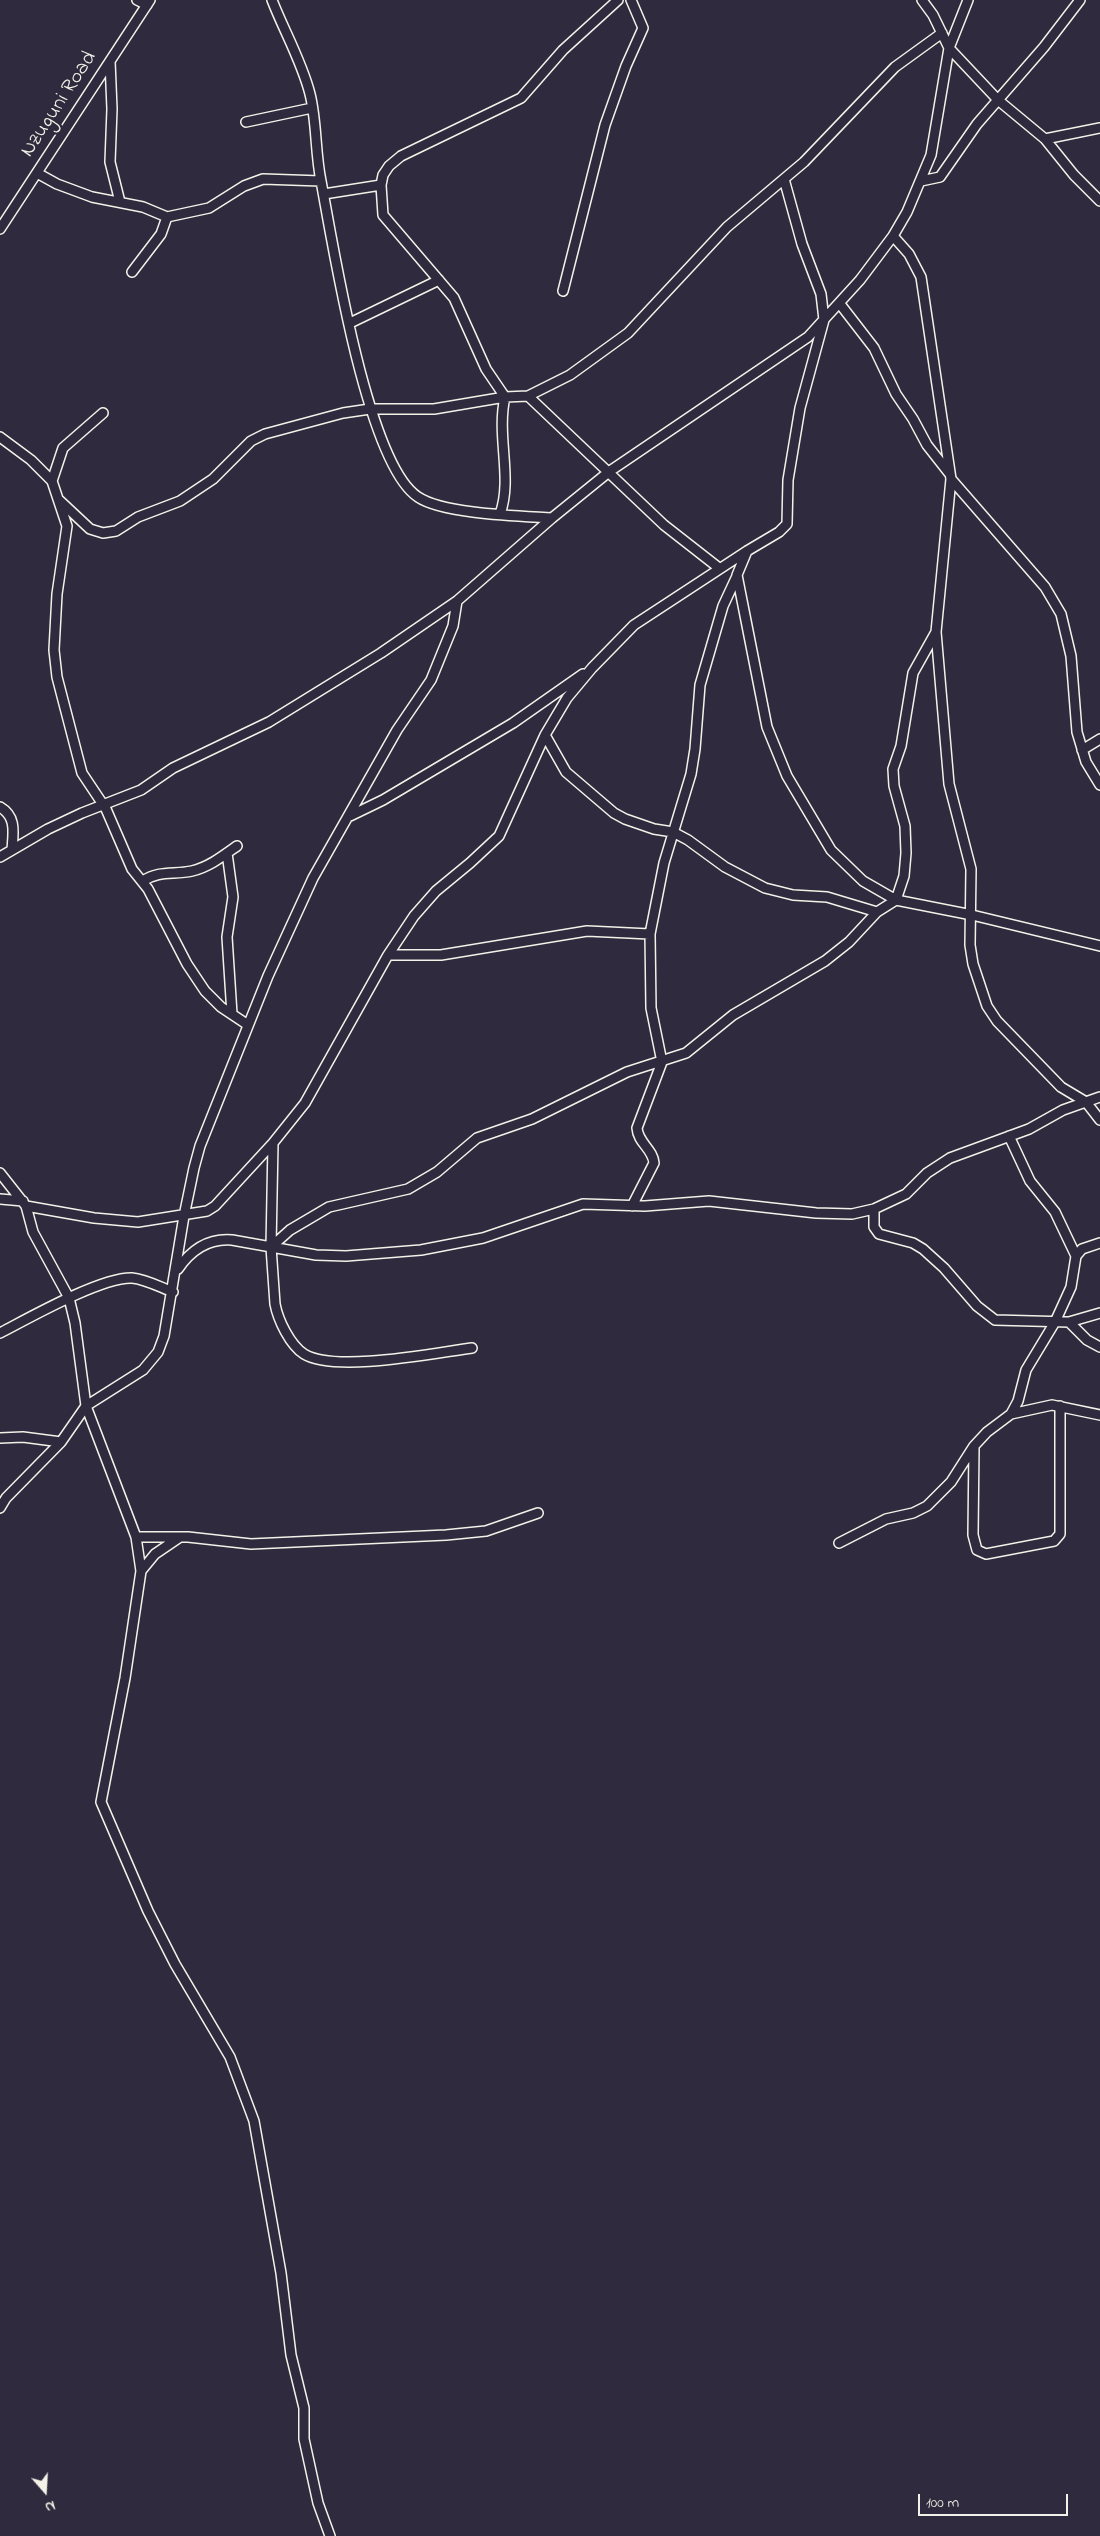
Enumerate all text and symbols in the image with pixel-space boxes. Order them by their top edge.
street label: Nzuguni Road [16,47,104,163]
north arrow [20,2466,70,2516]
scale bar [920,2484,1070,2516]
text: 100 m [926,2492,959,2514]
text: N [42,2494,58,2517]

